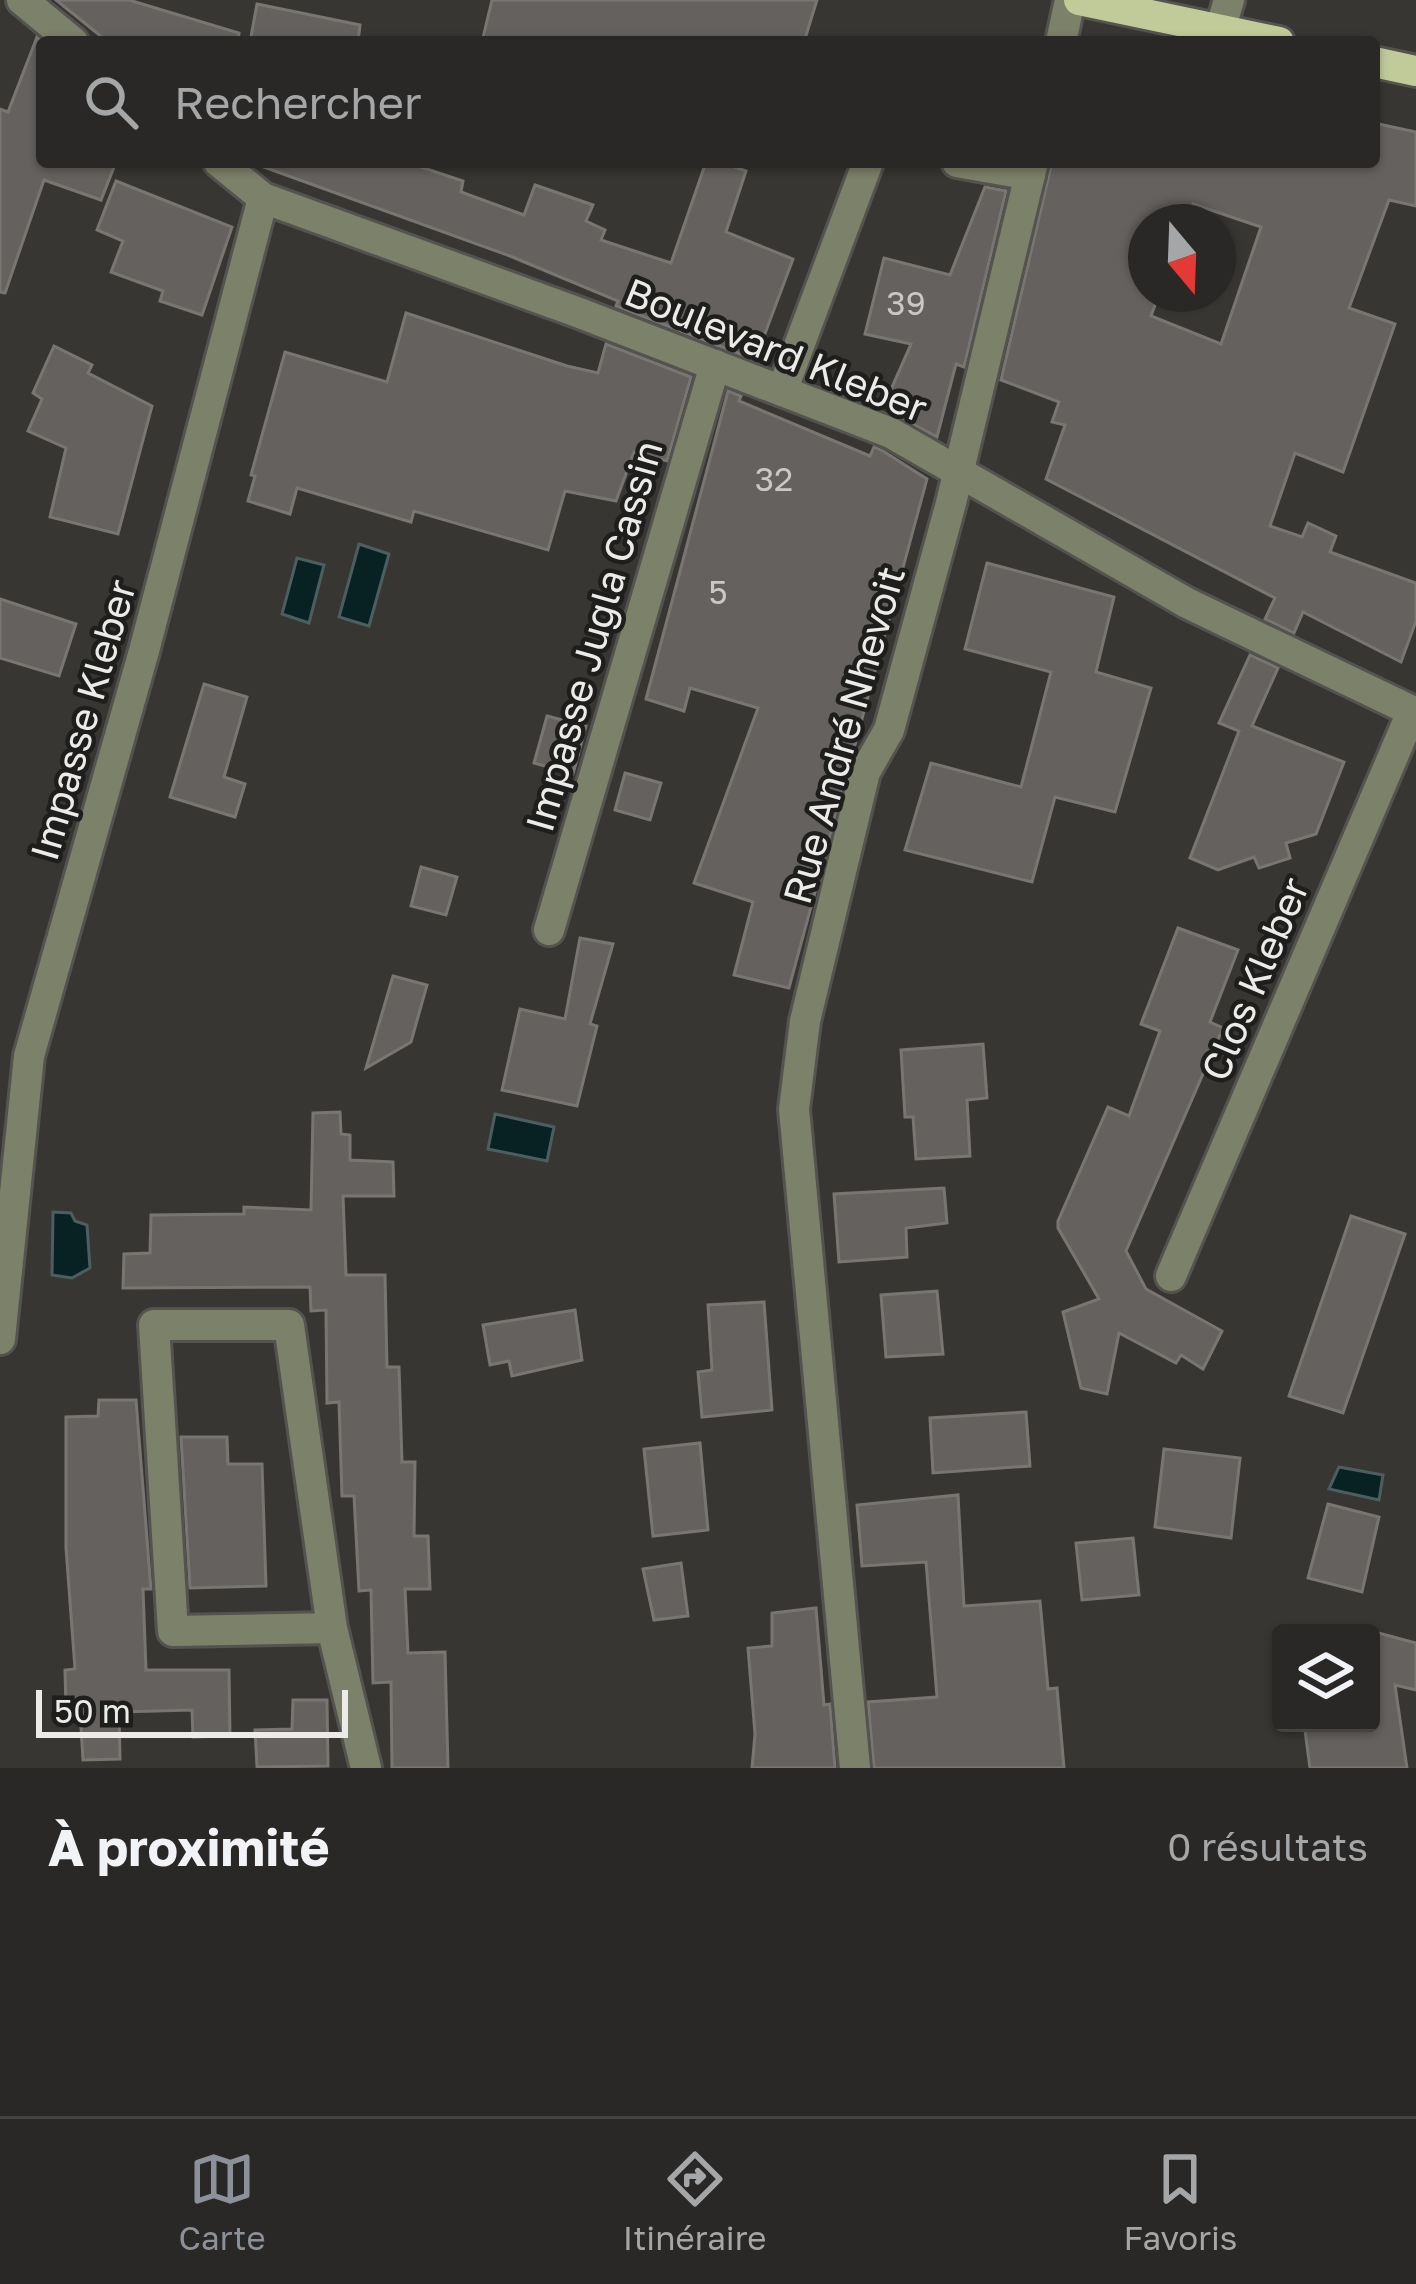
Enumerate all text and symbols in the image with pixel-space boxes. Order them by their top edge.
search box [36,36,1380,168]
icon: search [78,69,144,135]
text: Rechercher [174,75,422,129]
north arrow [1128,204,1236,312]
street label: Boulevard Kleber [618,268,934,432]
house number: 39 [886,283,926,322]
street label: Impasse Jugla Cassin [515,435,672,837]
house number: 32 [755,459,793,498]
street label: Rue André Nhevoit [773,561,914,909]
house number: 5 [708,572,728,611]
street label: Impasse Kleber [20,574,145,866]
street label: Clos Kleber [1191,870,1318,1087]
map controls [1272,1624,1380,1732]
button: layers [1272,1624,1380,1732]
scale bar [36,1684,348,1737]
text: 50 m [54,1691,131,1730]
text: À proximité [48,1816,330,1877]
text: 0 résultats [1167,1823,1368,1870]
tab: Carte [179,2146,266,2257]
tab: Itinéraire [623,2146,766,2257]
tab: Favoris [1124,2146,1237,2257]

